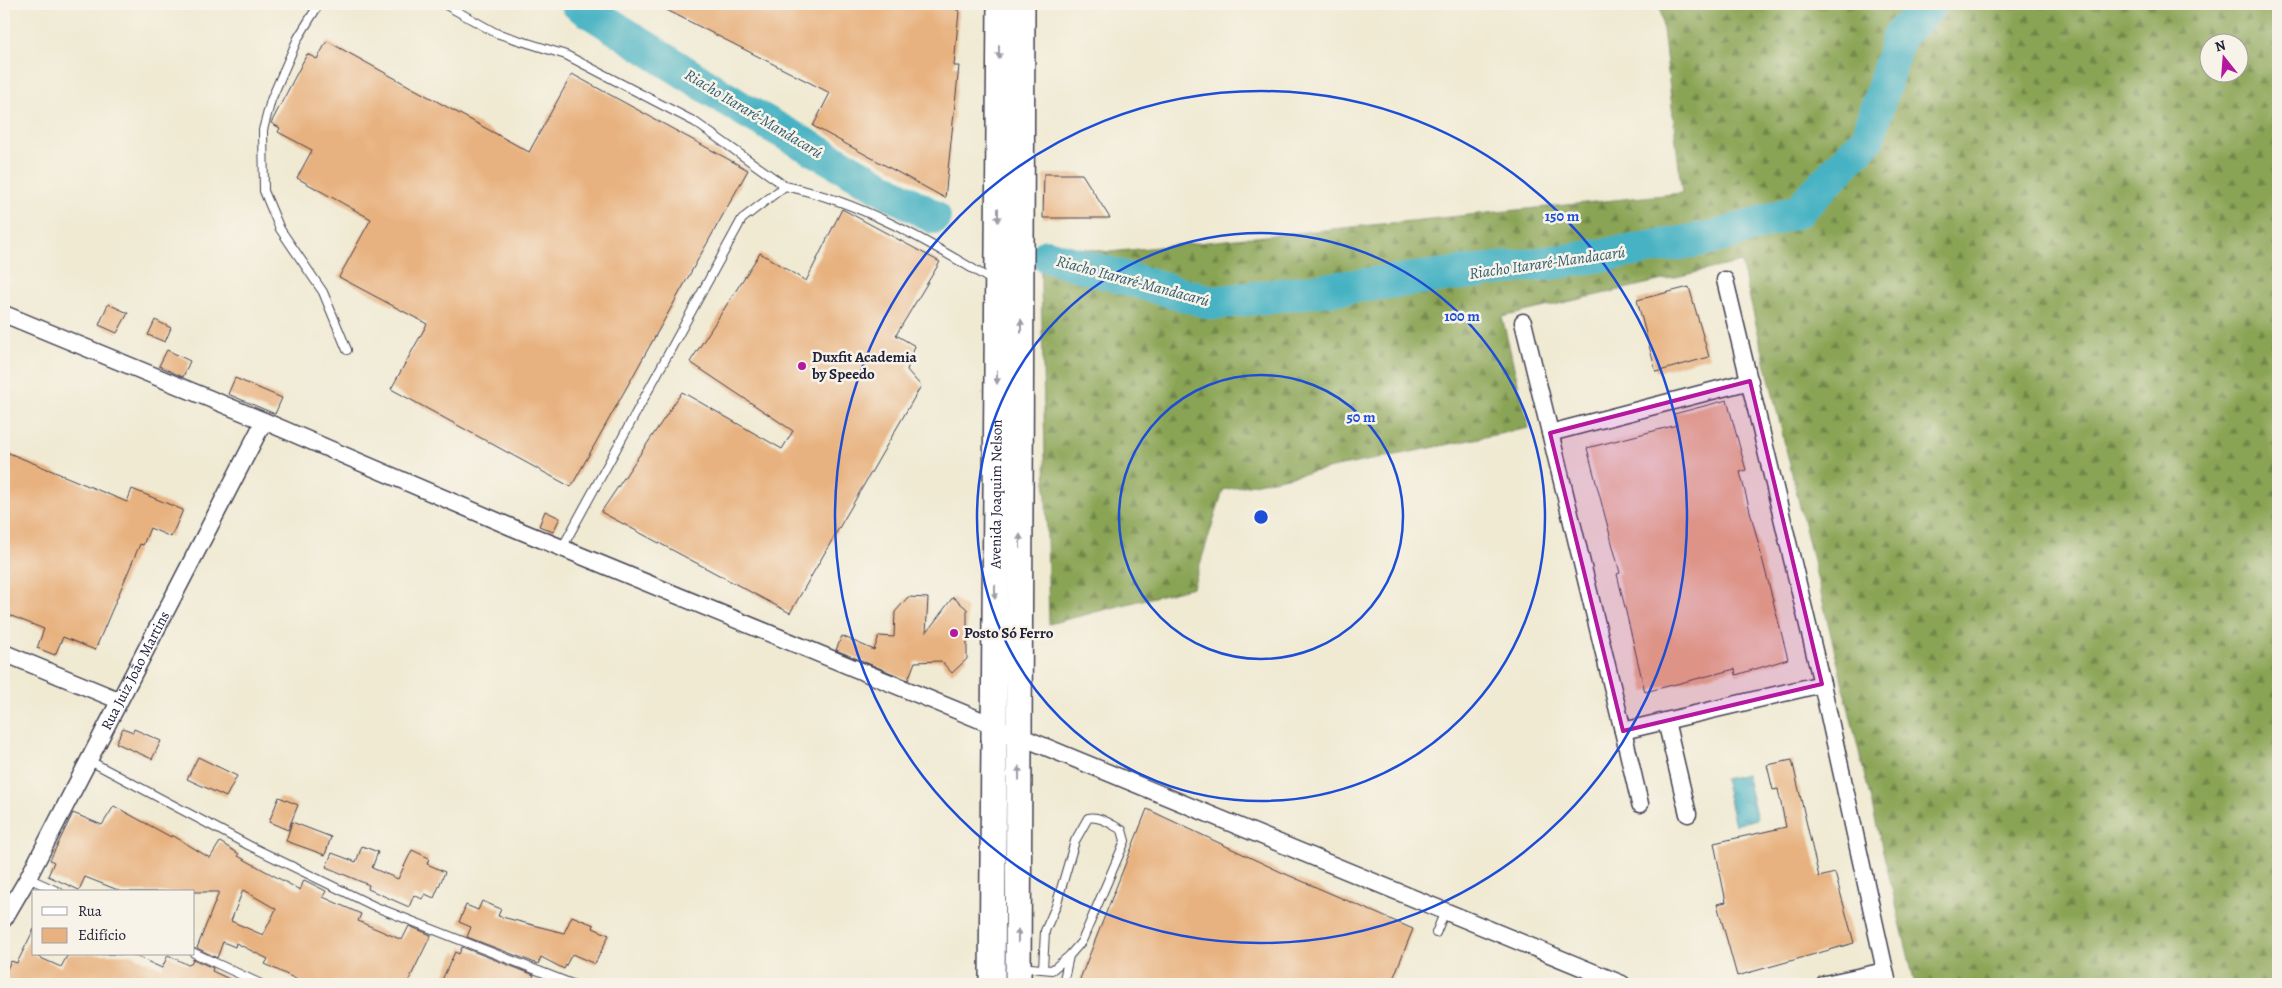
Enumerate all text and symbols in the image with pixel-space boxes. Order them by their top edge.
north arrow [2200,32,2250,82]
text: N [2213,35,2228,57]
one-way arrow [995,45,1003,61]
water label: Riacho Itararé-Mandacarú [680,64,827,164]
text: 150 m [1545,206,1580,226]
one-way arrow [994,207,1002,223]
water label: Riacho Itararé-Mandacarú [1468,241,1627,285]
water label: Riacho Itararé-Mandacarú [1054,250,1212,312]
text: 100 m [1444,306,1480,326]
one-way arrow [1017,317,1025,333]
place label: Duxfit Academia by Speedo [811,347,918,384]
marker: Duxfit Academia by Speedo [796,360,808,372]
one-way arrow [993,370,1001,386]
text: 50 m [1346,407,1376,427]
street label: Avenida Joaquim Nelson [985,419,1007,570]
centre of rings [1252,508,1270,526]
one-way arrow [1016,532,1024,548]
one-way arrow [991,585,999,601]
street label: Rua Juiz João Martins [96,607,174,734]
place label: Posto Só Ferro [964,623,1054,643]
marker: Posto Só Ferro [948,627,960,639]
one-way arrow [1015,765,1023,781]
legend [32,890,195,956]
text: Rua [78,901,102,921]
text: Edifício [78,925,126,945]
one-way arrow [1014,927,1022,943]

